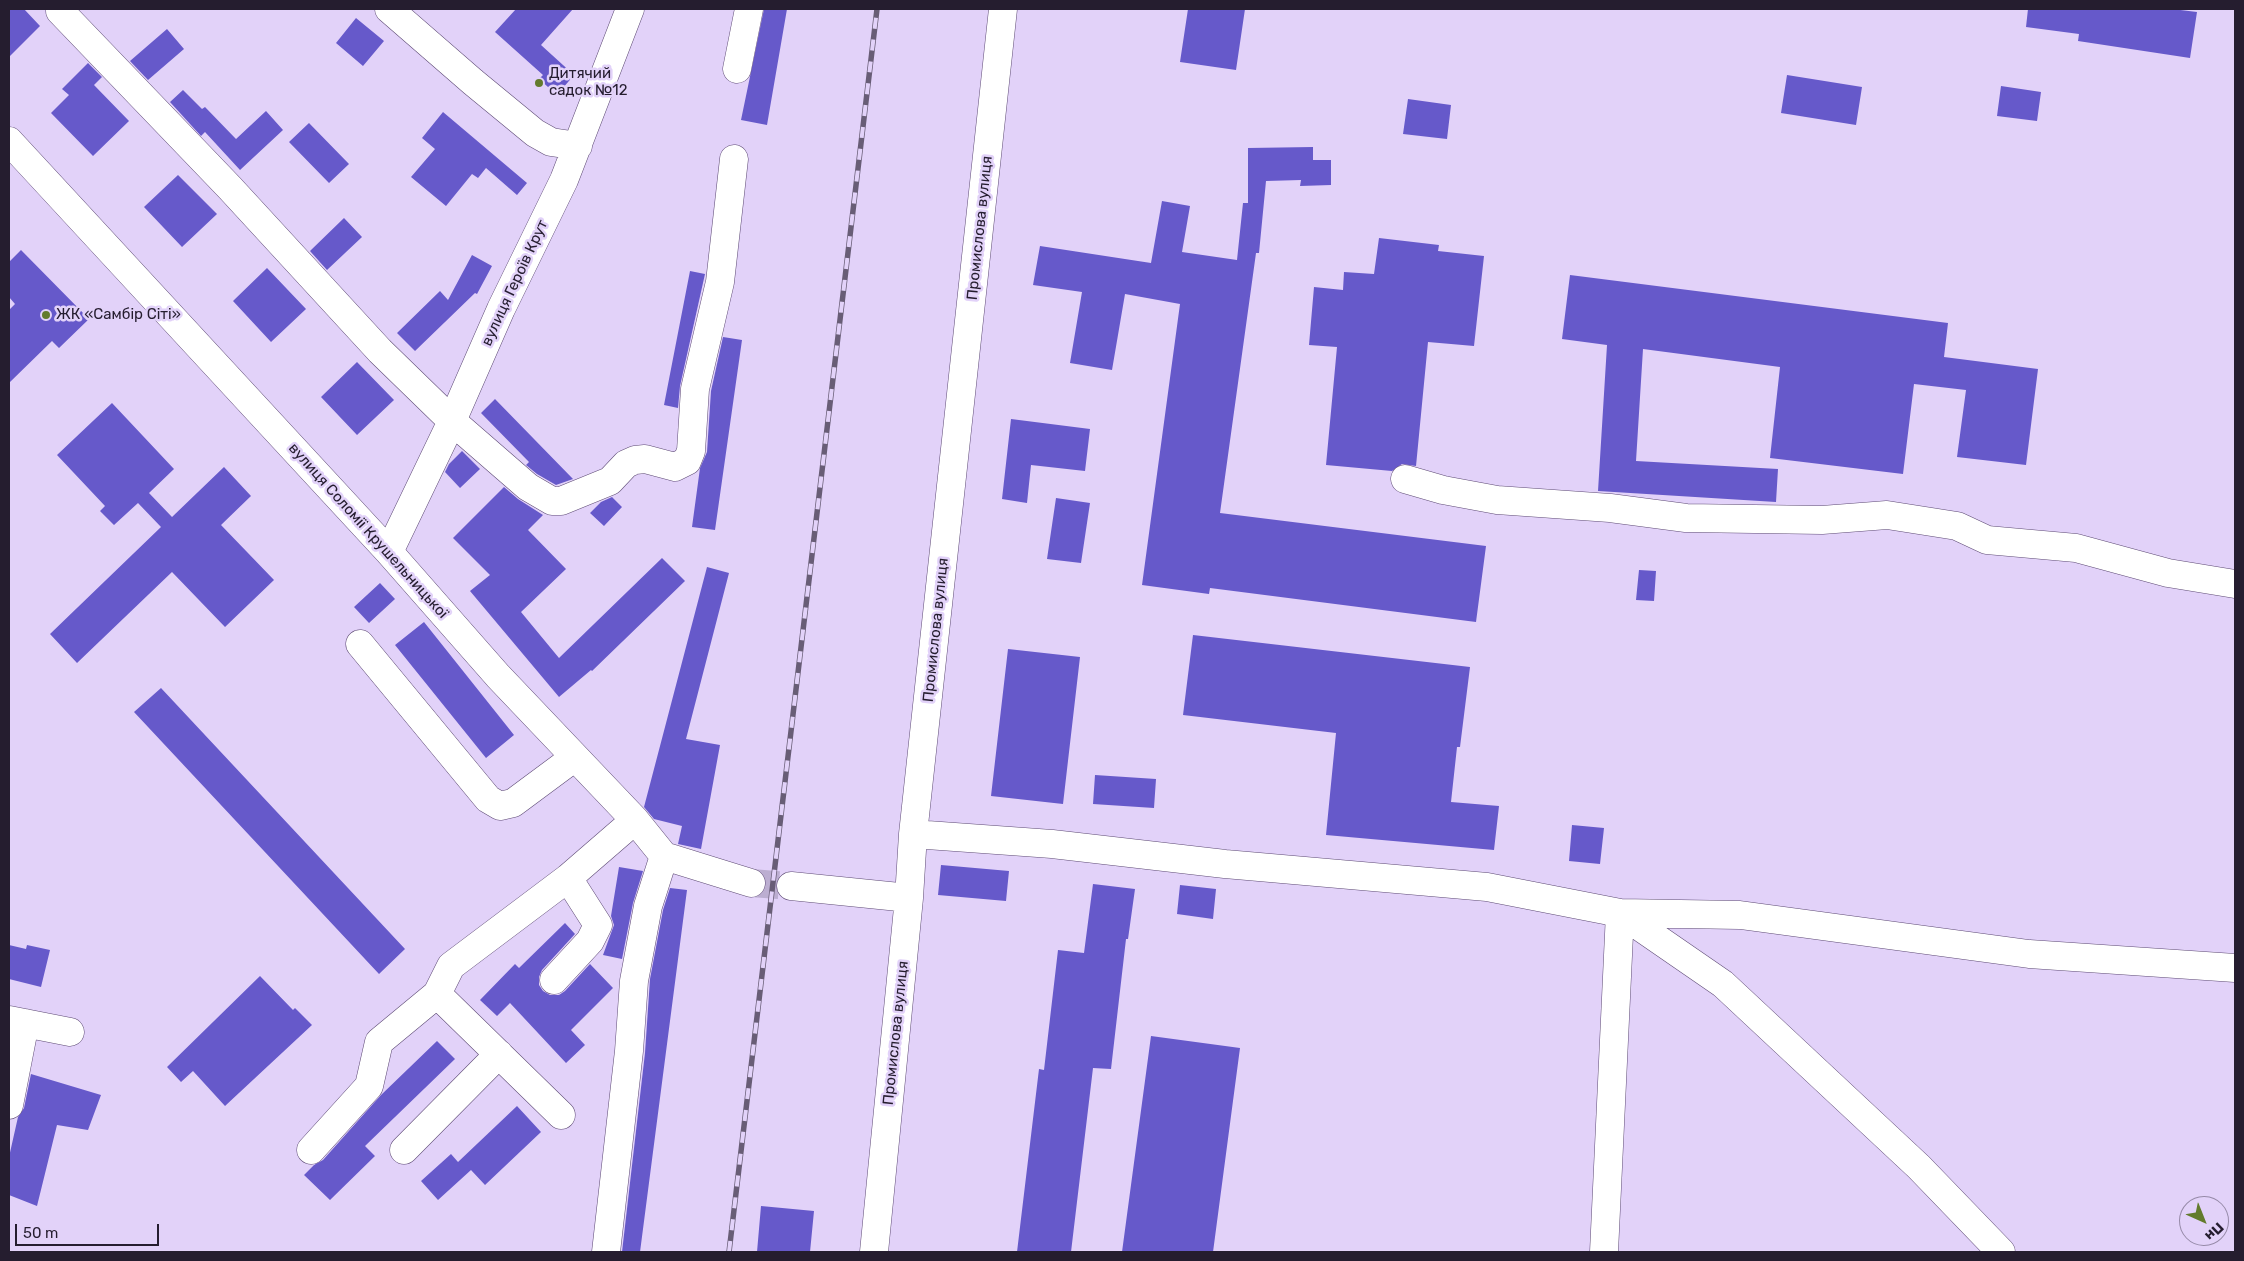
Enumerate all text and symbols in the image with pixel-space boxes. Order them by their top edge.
place label: Дитячий садок №12 [549,65,627,100]
marker: Дитячий садок №12 [533,77,545,89]
street label: Промислова вулиця [963,155,997,301]
street label: вулиця Героїв Крут [478,217,552,349]
place label: ЖК «Самбір Сіті» [56,306,181,324]
marker: ЖК «Самбір Сіті» [40,309,52,321]
street label: вулиця Соломії Крушельницької [284,440,452,622]
street label: Промислова вулиця [919,557,953,703]
street label: Промислова вулиця [879,960,913,1106]
north arrow [2179,1196,2229,1246]
scale bar [18,1214,161,1246]
text: Пн [2201,1219,2227,1244]
text: 50 m [23,1224,58,1242]

